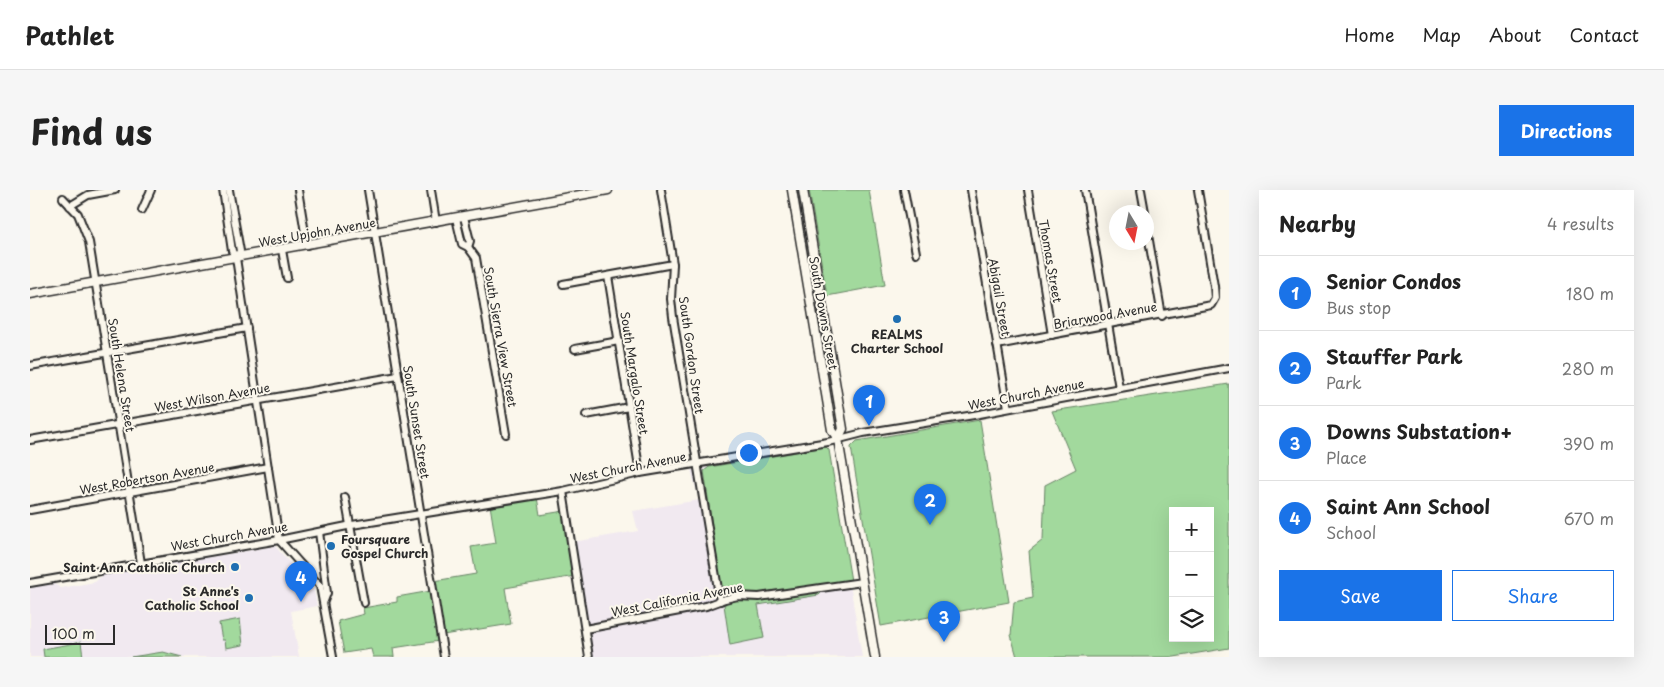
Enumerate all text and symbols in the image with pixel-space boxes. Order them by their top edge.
text: Pathlet [25,17,115,53]
text: Home [1344,21,1394,48]
text: Map [1422,21,1461,48]
text: About [1489,21,1541,48]
text: Contact [1569,21,1639,48]
text: Find us [30,104,152,157]
button: Directions [1499,105,1634,156]
north arrow [1109,205,1154,250]
text: Nearby [1279,207,1356,239]
text: 4 results [1547,211,1614,235]
street label: West Upjohn Avenue [257,213,377,251]
street label: Thomas Street [1035,218,1067,304]
street label: South Downs Street [805,255,843,371]
street label: Abigail Street [984,256,1016,338]
street label: South Sierra View Street [480,265,522,409]
text: Senior Condos [1326,267,1461,295]
text: 1 [1291,281,1299,305]
text: 180 m [1566,281,1614,305]
street label: South Gordon Street [675,295,709,415]
text: Bus stop [1326,295,1391,319]
street label: Briarwood Avenue [1052,297,1159,333]
street label: South Margalo Street [616,310,654,436]
marker: REALMS Charter School [891,313,903,325]
street label: South Helena Street [104,317,140,433]
place label: REALMS Charter School [851,325,943,357]
text: Stauffer Park [1326,342,1463,370]
text: 2 [1289,356,1301,380]
text: 280 m [1562,356,1614,380]
street label: South Sunset Street [399,364,435,480]
text: Park [1326,370,1362,394]
street label: West Church Avenue [966,374,1086,414]
street label: West Wilson Avenue [153,378,271,416]
pin: 1 [853,385,885,426]
text: Downs Substation+ [1326,417,1512,445]
text: 3 [1290,431,1300,455]
text: 390 m [1563,431,1614,455]
your location [736,440,762,466]
text: Place [1326,445,1367,469]
street label: West Church Avenue [568,447,688,487]
street label: West Robertson Avenue [78,457,216,499]
pin: 2 [914,484,946,525]
text: Saint Ann School [1326,492,1490,520]
text: 4 [1290,506,1300,530]
text: 670 m [1564,506,1614,530]
map controls [1169,507,1214,642]
button: + [1169,507,1214,552]
street label: West Church Avenue [169,517,289,555]
text: School [1326,520,1376,544]
place label: Foursquare Gospel Church [341,530,428,562]
marker: Foursquare Gospel Church [325,540,337,552]
button: − [1169,552,1214,597]
place label: Saint Ann Catholic Church [63,558,225,576]
marker: Saint Ann Catholic Church [229,561,241,573]
pin: 4 [285,561,317,602]
button: Save [1279,570,1442,621]
button: Share [1452,570,1614,621]
street label: West California Avenue [610,577,745,621]
place label: St Anne's Catholic School [145,582,239,614]
marker: St Anne's Catholic School [243,592,255,604]
button: layers [1169,597,1214,642]
pin: 3 [928,601,960,642]
scale bar [45,622,115,645]
text: 100 m [52,623,95,644]

